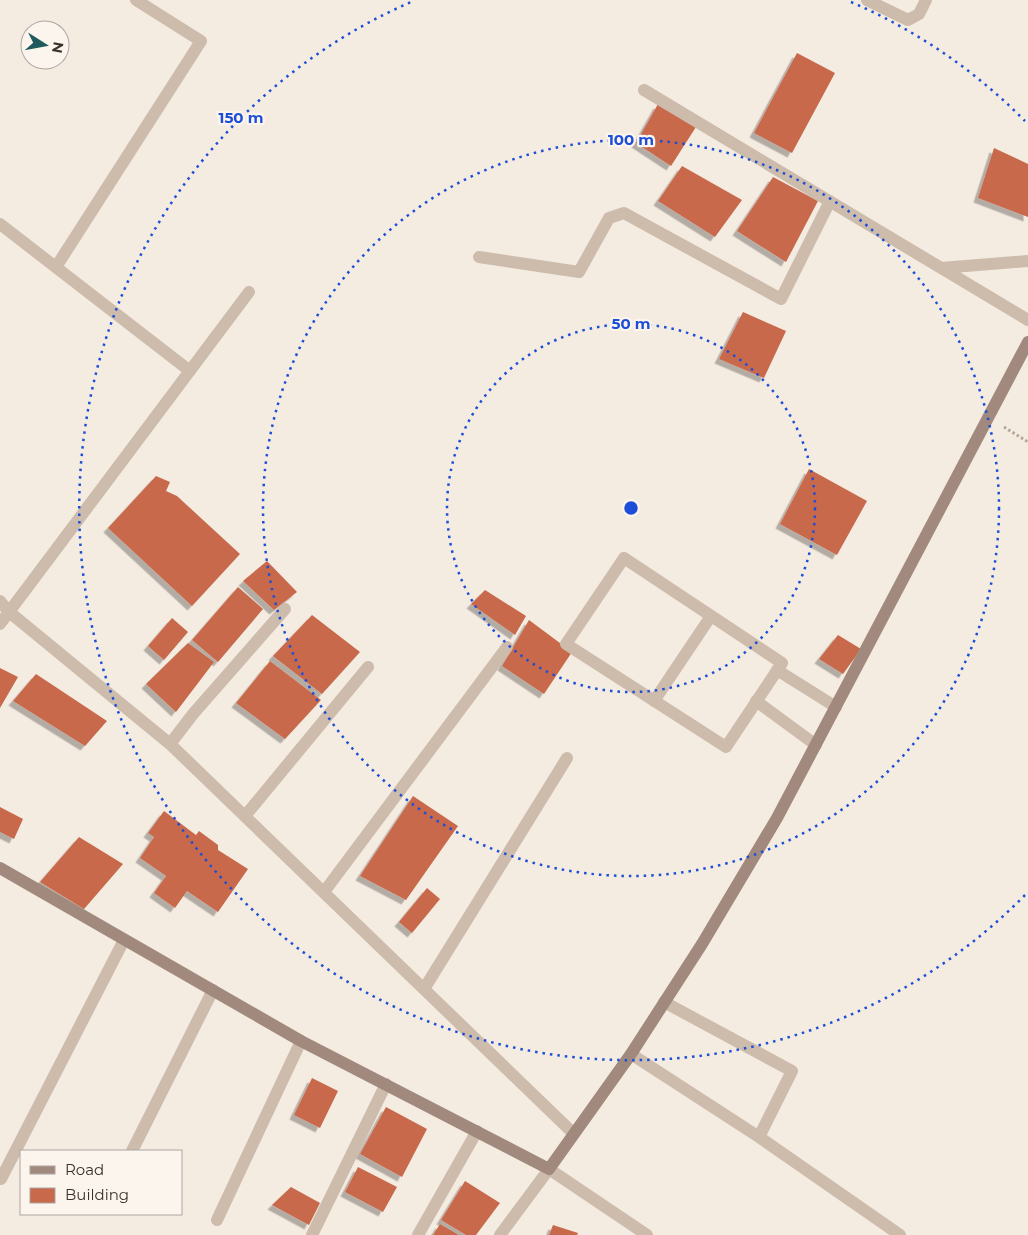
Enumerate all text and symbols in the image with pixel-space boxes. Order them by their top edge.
north arrow [20,20,70,70]
text: N [48,40,68,55]
text: 150 m [219,108,263,127]
text: 100 m [608,130,654,149]
text: 50 m [611,314,651,333]
centre of rings [622,499,640,517]
legend [20,1150,182,1215]
text: Road [65,1160,104,1179]
text: Building [65,1185,129,1204]

